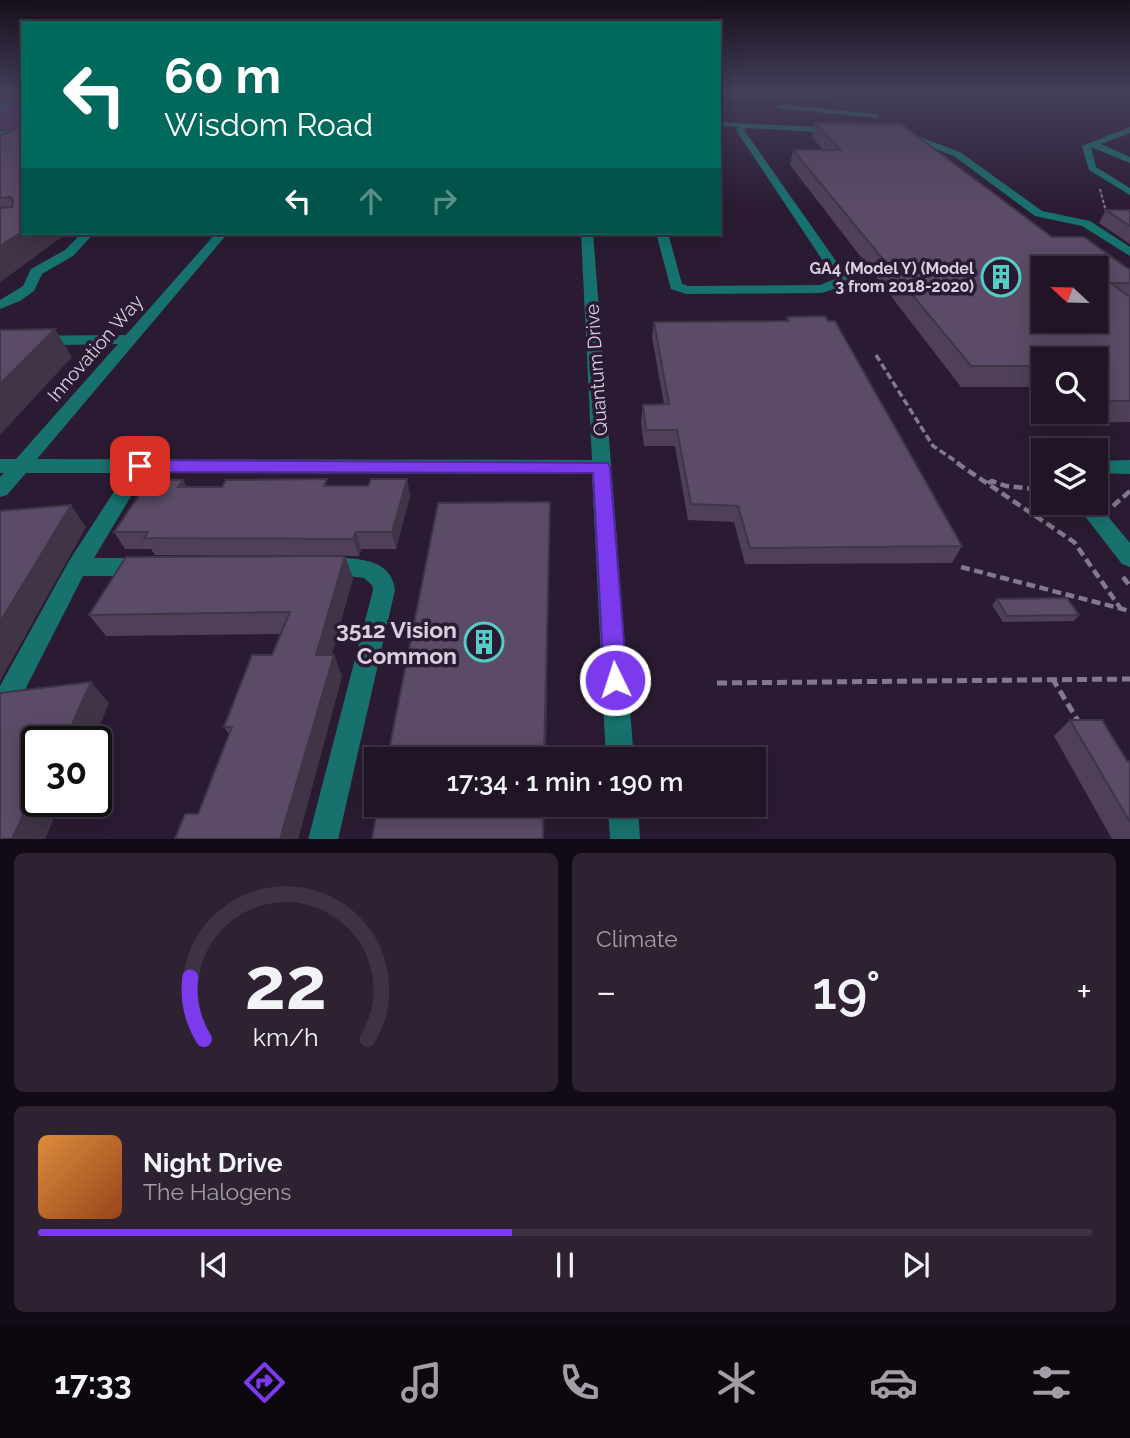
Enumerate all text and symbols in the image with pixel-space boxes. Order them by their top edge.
text: 60 m [164,47,281,104]
icon: left [49,49,140,140]
text: Wisdom Road [164,106,373,143]
icon: left [279,182,317,220]
icon: ahead [352,182,390,220]
icon: right [425,182,463,220]
building icon: GA4 (Model Y) (Model 3 from 2018-2020) [980,256,1022,298]
north arrow [1031,256,1108,332]
map controls [1031,256,1108,515]
place label: GA4 (Model Y) (Model 3 from 2018-2020) [809,259,975,296]
street label: Innovation Way [43,290,147,406]
street label: Quantum Drive [580,303,612,437]
button: search [1031,347,1108,424]
pin [110,436,170,496]
button: layers [1031,438,1108,515]
icon: arrive [121,447,159,485]
place label: 3512 Vision Common [336,616,457,669]
building icon: 3512 Vision Common [463,621,505,663]
position arrow [578,643,652,717]
speed limit sign: 30 [21,726,112,817]
text: 17:34 · 1 min · 190 m [447,767,683,797]
text: Climate [596,925,678,952]
text: 22 [245,941,327,1026]
text: 19° [812,960,880,1021]
text: − [596,969,616,1014]
text: + [1076,969,1092,1014]
text: km/h [253,1021,319,1051]
text: Night Drive [143,1148,282,1178]
text: The Halogens [143,1178,291,1205]
icon: previous [195,1246,233,1284]
icon: pause [546,1246,584,1284]
icon: next [897,1246,935,1284]
icon: directions [240,1358,289,1407]
icon: music [397,1358,446,1407]
icon: phone [555,1358,604,1407]
icon: climate [712,1358,761,1407]
icon: car [869,1358,918,1407]
icon: filters [1027,1358,1076,1407]
text: 17:33 [54,1364,132,1401]

